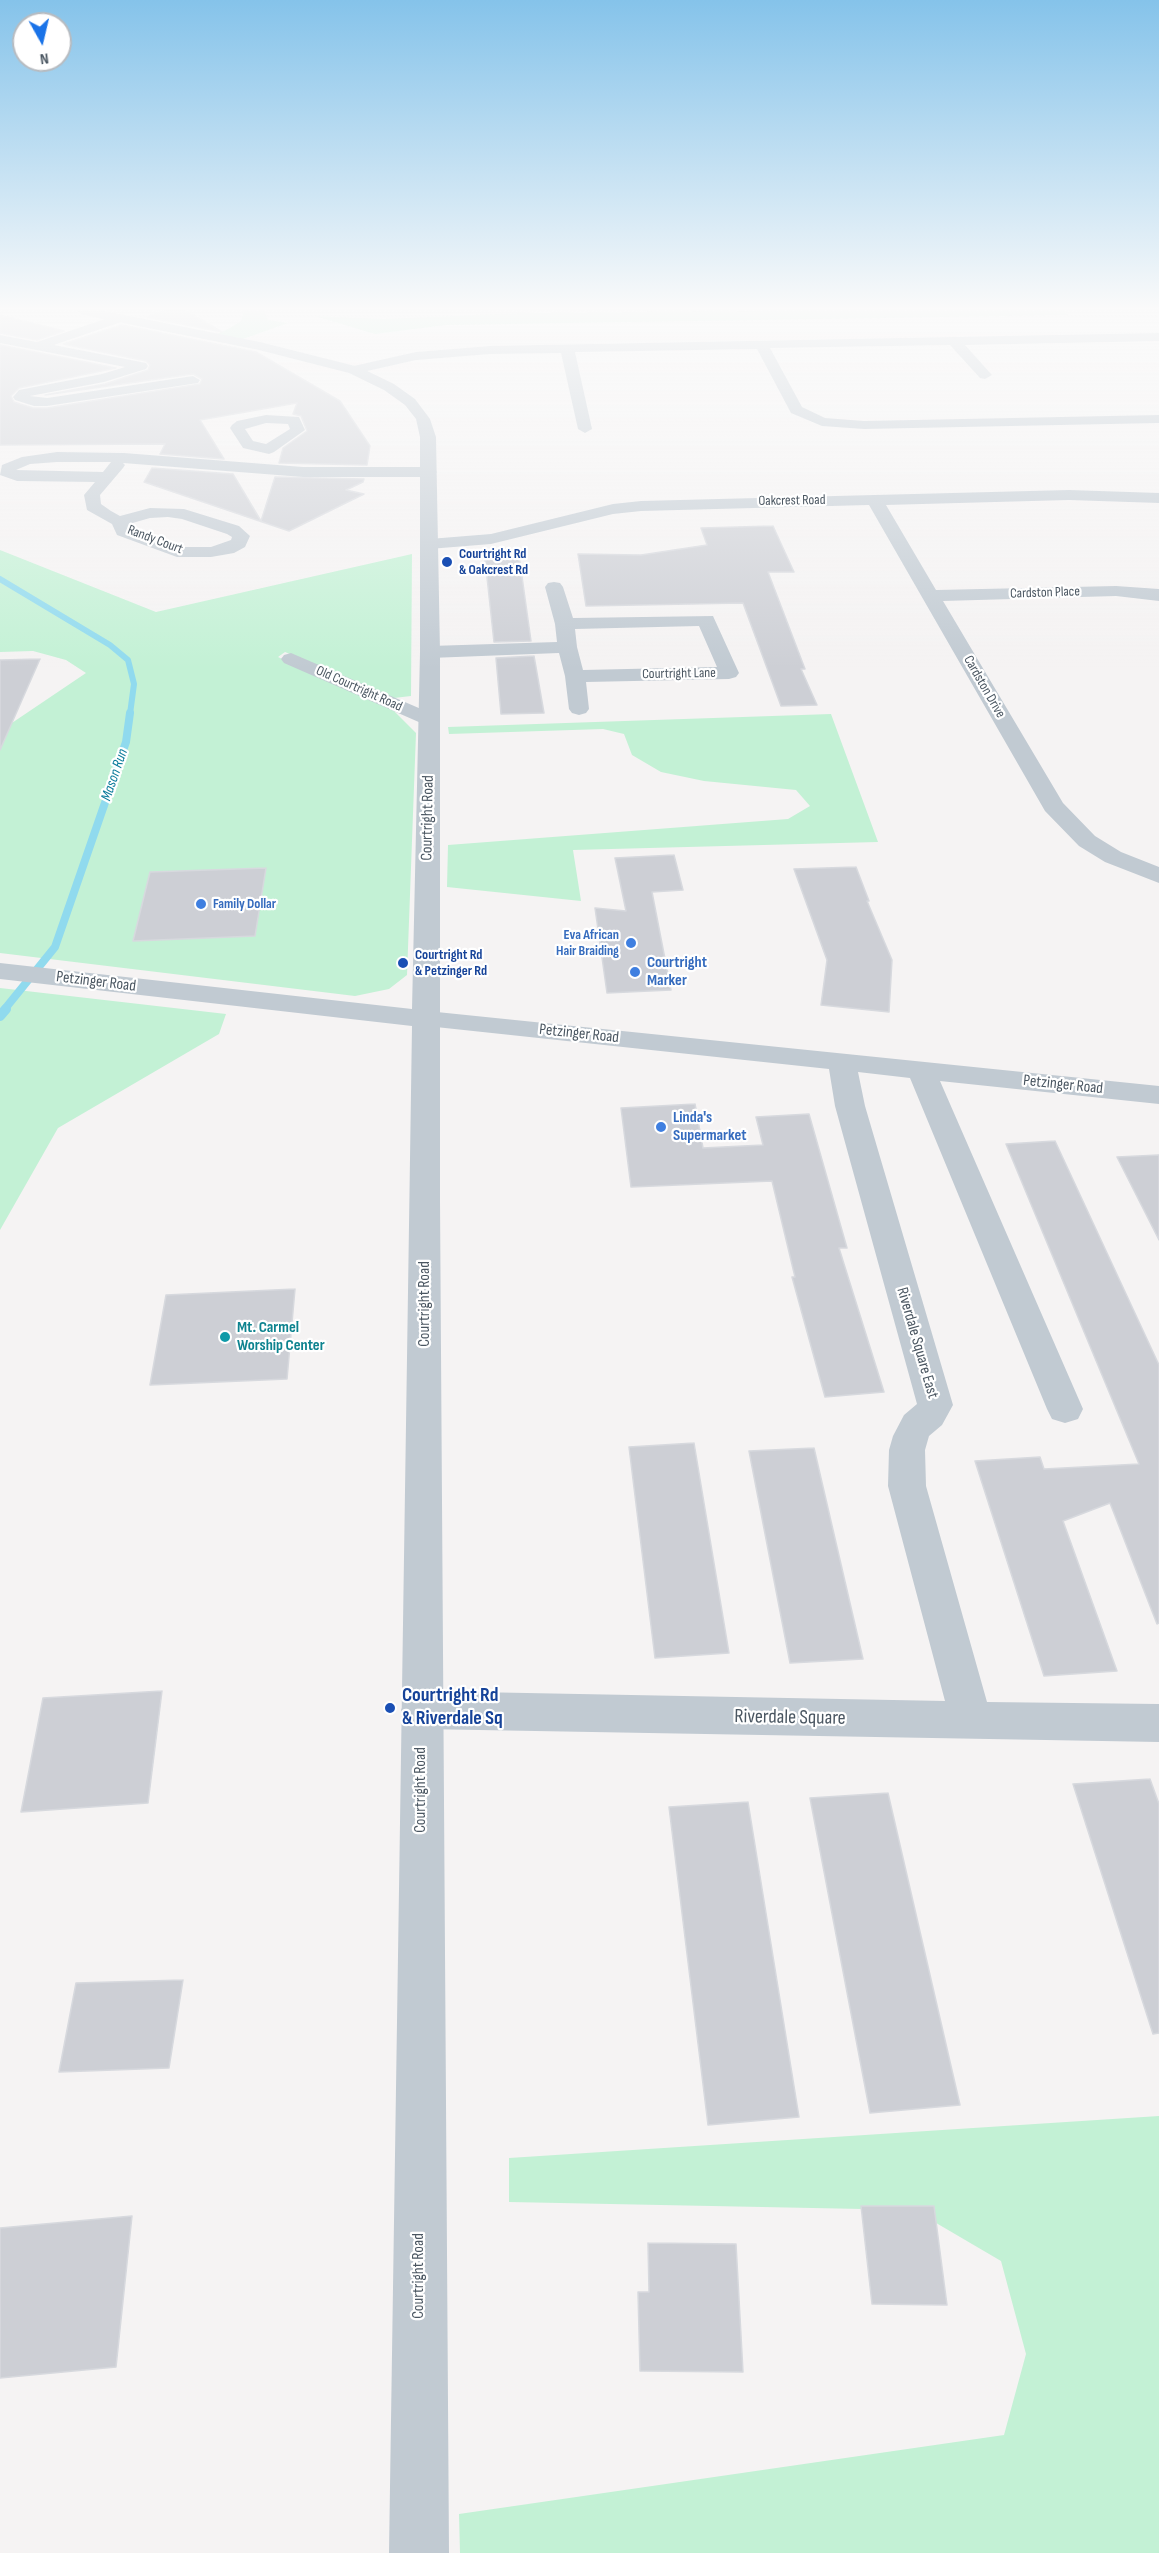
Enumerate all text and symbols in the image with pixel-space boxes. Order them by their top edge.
north arrow [12,12,72,72]
text: N [39,48,50,68]
street label: Oakcrest Road [758,492,826,510]
street label: Randy Court [125,522,185,558]
place label: Courtright Rd & Oakcrest Rd [459,546,528,578]
marker: Courtright Rd & Oakcrest Rd [440,555,454,569]
street label: Cardston Place [1010,583,1080,603]
street label: Cardston Drive [959,653,1009,721]
street label: Old Courtright Road [313,663,405,715]
street label: Courtright Lane [642,665,716,683]
water label: Mason Run [98,747,132,803]
street label: Courtright Road [418,775,438,861]
place label: Family Dollar [213,896,276,912]
marker: Family Dollar [194,897,208,911]
place label: Eva African Hair Braiding [556,927,619,960]
marker: Eva African Hair Braiding [624,936,638,950]
place label: Courtright Rd & Petzinger Rd [415,947,487,980]
place label: Courtright Marker [647,953,707,991]
marker: Courtright Rd & Petzinger Rd [396,956,410,970]
marker: Courtright Marker [628,965,642,979]
street label: Petzinger Road [55,968,137,996]
street label: Petzinger Road [538,1020,620,1048]
street label: Petzinger Road [1022,1071,1104,1099]
place label: Linda's Supermarket [673,1108,747,1146]
marker: Linda's Supermarket [654,1120,668,1134]
street label: Courtright Road [415,1261,435,1347]
street label: Riverdale Square East [892,1285,942,1401]
place label: Mt. Carmel Worship Center [237,1318,325,1356]
marker: Mt. Carmel Worship Center [218,1330,232,1344]
place label: Courtright Rd & Riverdale Sq [402,1684,503,1731]
marker: Courtright Rd & Riverdale Sq [383,1701,397,1715]
street label: Riverdale Square [734,1705,846,1731]
street label: Courtright Road [411,1747,431,1833]
street label: Courtright Road [409,2233,429,2319]

